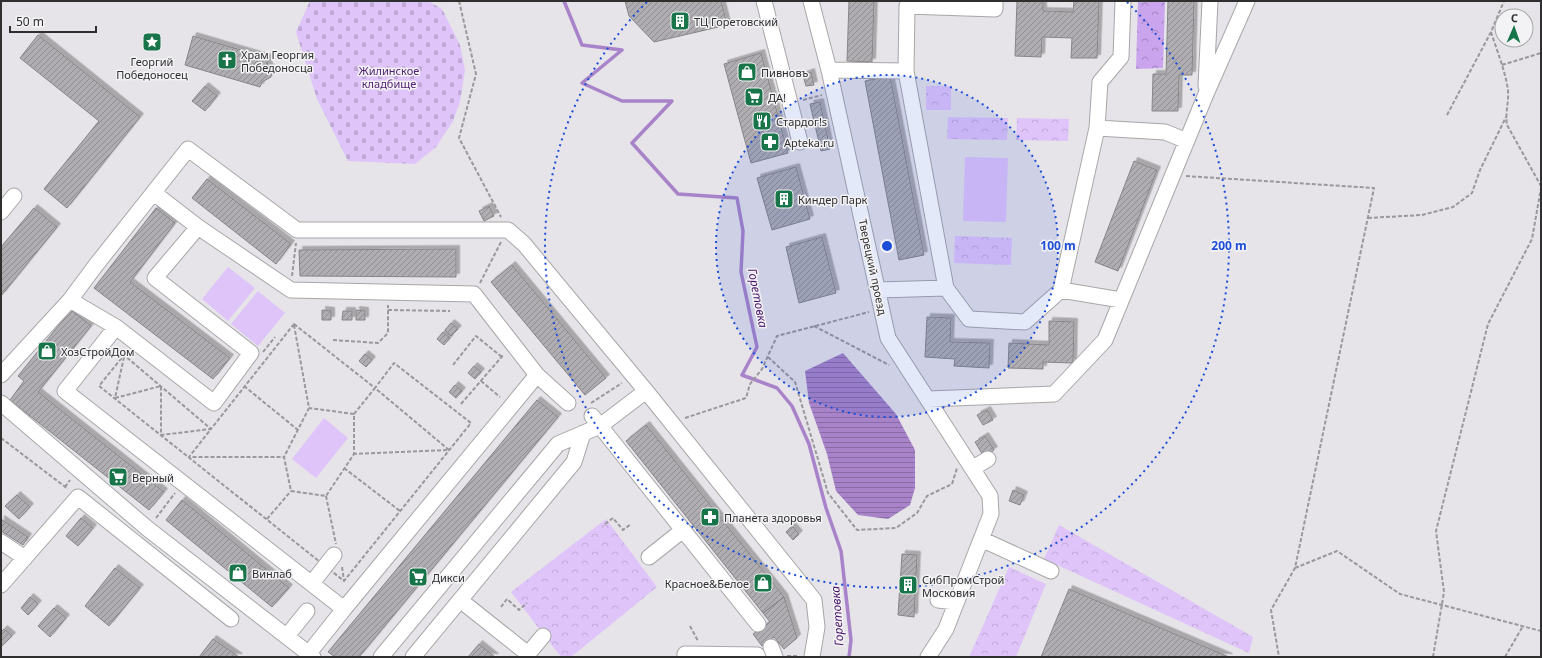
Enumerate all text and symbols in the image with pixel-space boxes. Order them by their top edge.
scale bar [10,8,96,34]
north arrow [1494,8,1534,48]
building icon: ТЦ Горетовский [669,10,691,32]
text: С [1511,10,1518,25]
text: 50 m [16,13,44,30]
place label: ТЦ Горетовский [694,14,778,29]
place icon: Георгий Победоносец [141,31,163,53]
place label: Храм Георгия Победоносца [241,47,314,75]
church icon: Храм Георгия Победоносца [216,49,238,71]
place label: Георгий Победоносец [116,54,188,82]
shop icon: Пивновъ [736,61,758,83]
park label: Жилинское кладбище [359,63,419,91]
place label: Пивновъ [761,65,808,80]
supermarket icon: ДА! [743,86,765,108]
place label: ДА! [768,90,786,105]
restaurant icon: Стардог!s [751,110,773,132]
place label: Стардог!s [776,114,827,129]
pharmacy icon: Apteka.ru [759,131,781,153]
place label: Apteka.ru [784,135,834,150]
building icon: Киндер Парк [773,188,795,210]
place label: Киндер Парк [798,192,868,207]
street label: Тверецкий проезд [855,218,891,317]
text: 100 m [1040,237,1076,254]
text: 200 m [1211,237,1247,254]
centre of rings [880,239,894,253]
water label: Горетовка [744,267,772,329]
shop icon: ХозСтройДом [36,340,58,362]
place label: ХозСтройДом [61,344,134,359]
supermarket icon: Верный [107,466,129,488]
place label: Верный [132,470,174,485]
pharmacy icon: Планета здоровья [699,506,721,528]
place label: Планета здоровья [724,510,822,525]
shop icon: Винлаб [227,562,249,584]
place label: Винлаб [252,566,292,581]
supermarket icon: Дикси [407,566,429,588]
place label: Дикси [432,570,465,585]
shop icon: Красное&Белое [752,572,774,594]
place label: СибПромСтрой Московия [922,572,1004,600]
building icon: СибПромСтрой Московия [897,574,919,596]
place label: Красное&Белое [665,576,749,591]
water label: Горетовка [826,585,848,647]

